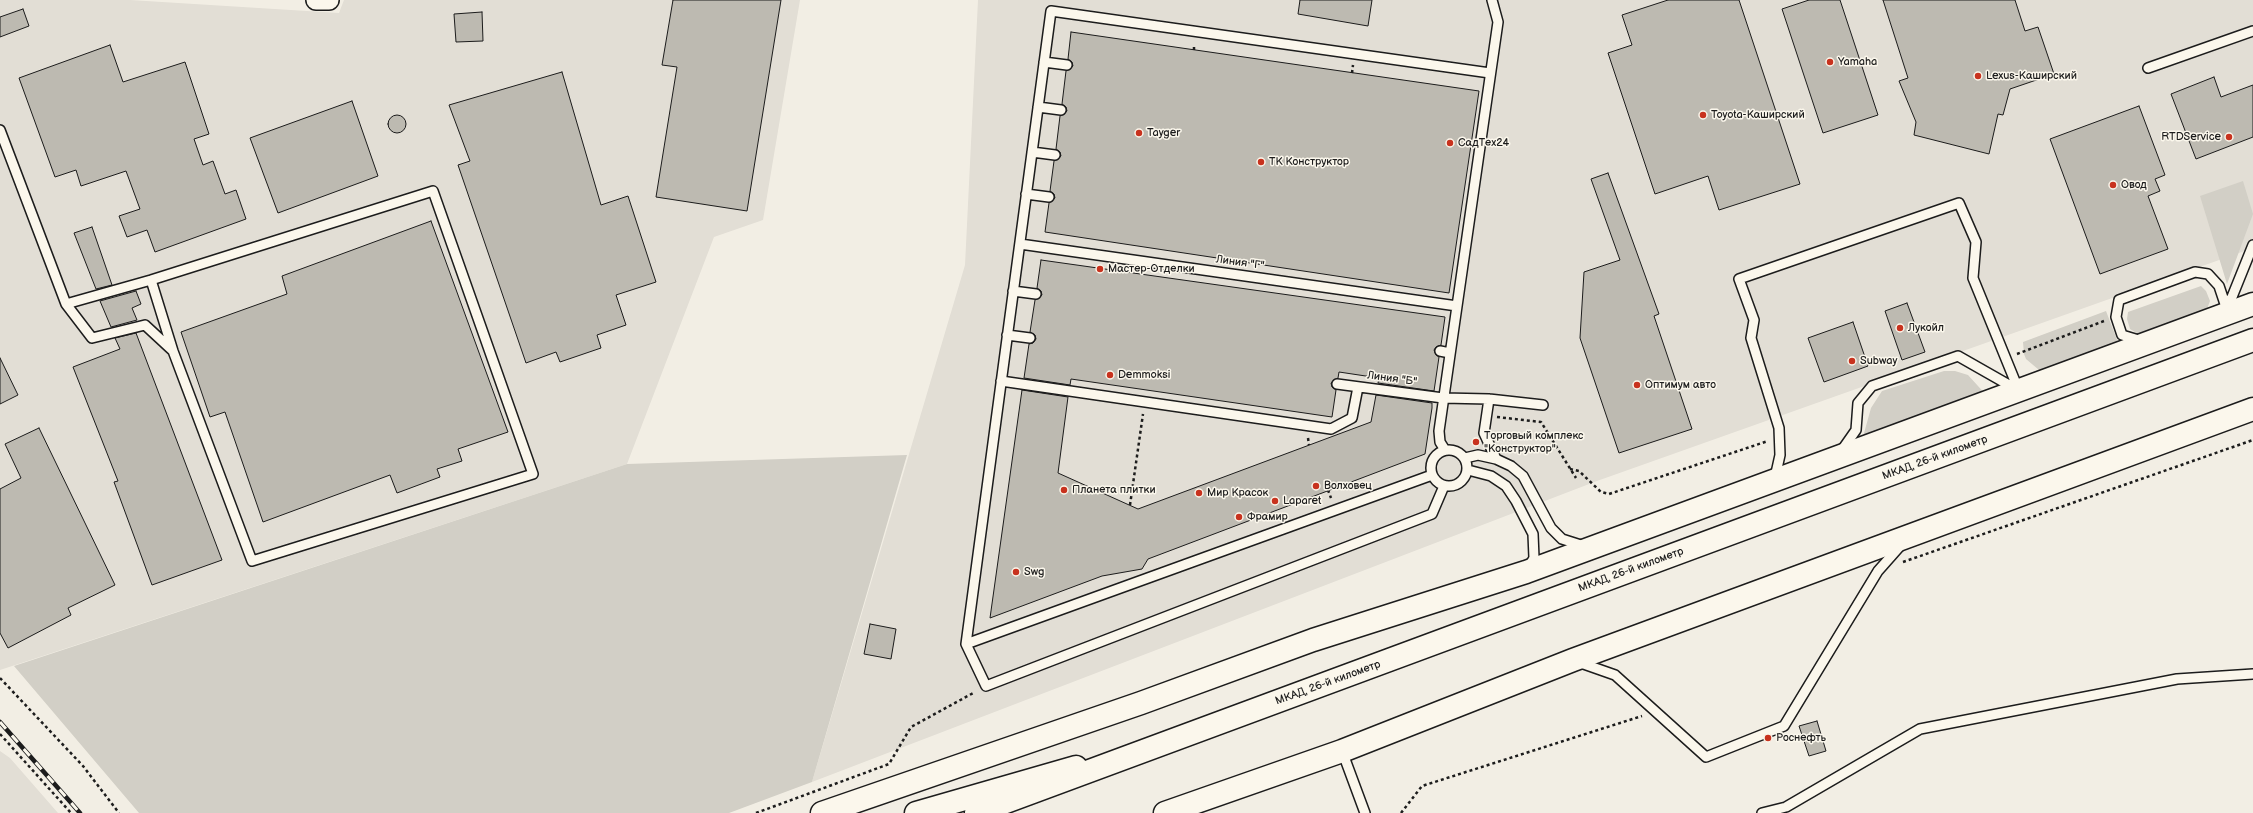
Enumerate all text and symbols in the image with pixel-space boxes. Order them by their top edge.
place label: Yamaha [1838,55,1877,69]
marker: Yamaha [1825,57,1835,67]
place label: Lexus-Каширский [1986,69,2077,83]
marker: Lexus-Каширский [1973,71,1983,81]
place label: Toyota-Каширский [1711,108,1805,122]
marker: Toyota-Каширский [1698,110,1708,120]
place label: Tayger [1147,126,1180,140]
marker: Tayger [1134,128,1144,138]
place label: RTDService [2161,130,2221,144]
marker: RTDService [2224,132,2234,142]
place label: СадТех24 [1458,136,1509,150]
marker: СадТех24 [1445,138,1455,148]
place label: ТК Конструктор [1269,155,1349,169]
marker: ТК Конструктор [1256,157,1266,167]
place label: Овод [2121,178,2147,192]
marker: Овод [2108,180,2118,190]
street label: Линия "Г" [1215,253,1265,273]
place label: Мастер-Отделки [1108,262,1195,276]
marker: Мастер-Отделки [1095,264,1105,274]
place label: Лукойл [1908,321,1944,335]
marker: Лукойл [1895,323,1905,333]
place label: Subway [1860,354,1897,368]
marker: Subway [1847,356,1857,366]
place label: Demmoksi [1118,368,1170,382]
street label: Линия "Б" [1366,369,1418,389]
marker: Demmoksi [1105,370,1115,380]
place label: Оптимум авто [1645,378,1716,392]
marker: Оптимум авто [1632,380,1642,390]
place label: Торговый комплекс "Конструктор" [1484,429,1583,455]
street label: МКАД, 26-й километр [1881,433,1989,483]
marker: Торговый комплекс "Конструктор" [1471,437,1481,447]
place label: Волховец [1324,479,1372,493]
marker: Волховец [1311,481,1321,491]
place label: Планета плитки [1072,483,1156,497]
marker: Планета плитки [1059,485,1069,495]
place label: Мир Красок [1207,486,1268,500]
marker: Мир Красок [1194,488,1204,498]
place label: Laparet [1283,494,1321,508]
marker: Laparet [1270,496,1280,506]
place label: Фрамир [1247,510,1288,524]
marker: Фрамир [1234,512,1244,522]
street label: МКАД, 26-й километр [1577,545,1685,595]
place label: Swg [1024,565,1044,579]
marker: Swg [1011,567,1021,577]
street label: МКАД, 26-й километр [1274,658,1382,708]
place label: Роснефть [1776,731,1826,745]
marker: Роснефть [1763,733,1773,743]

